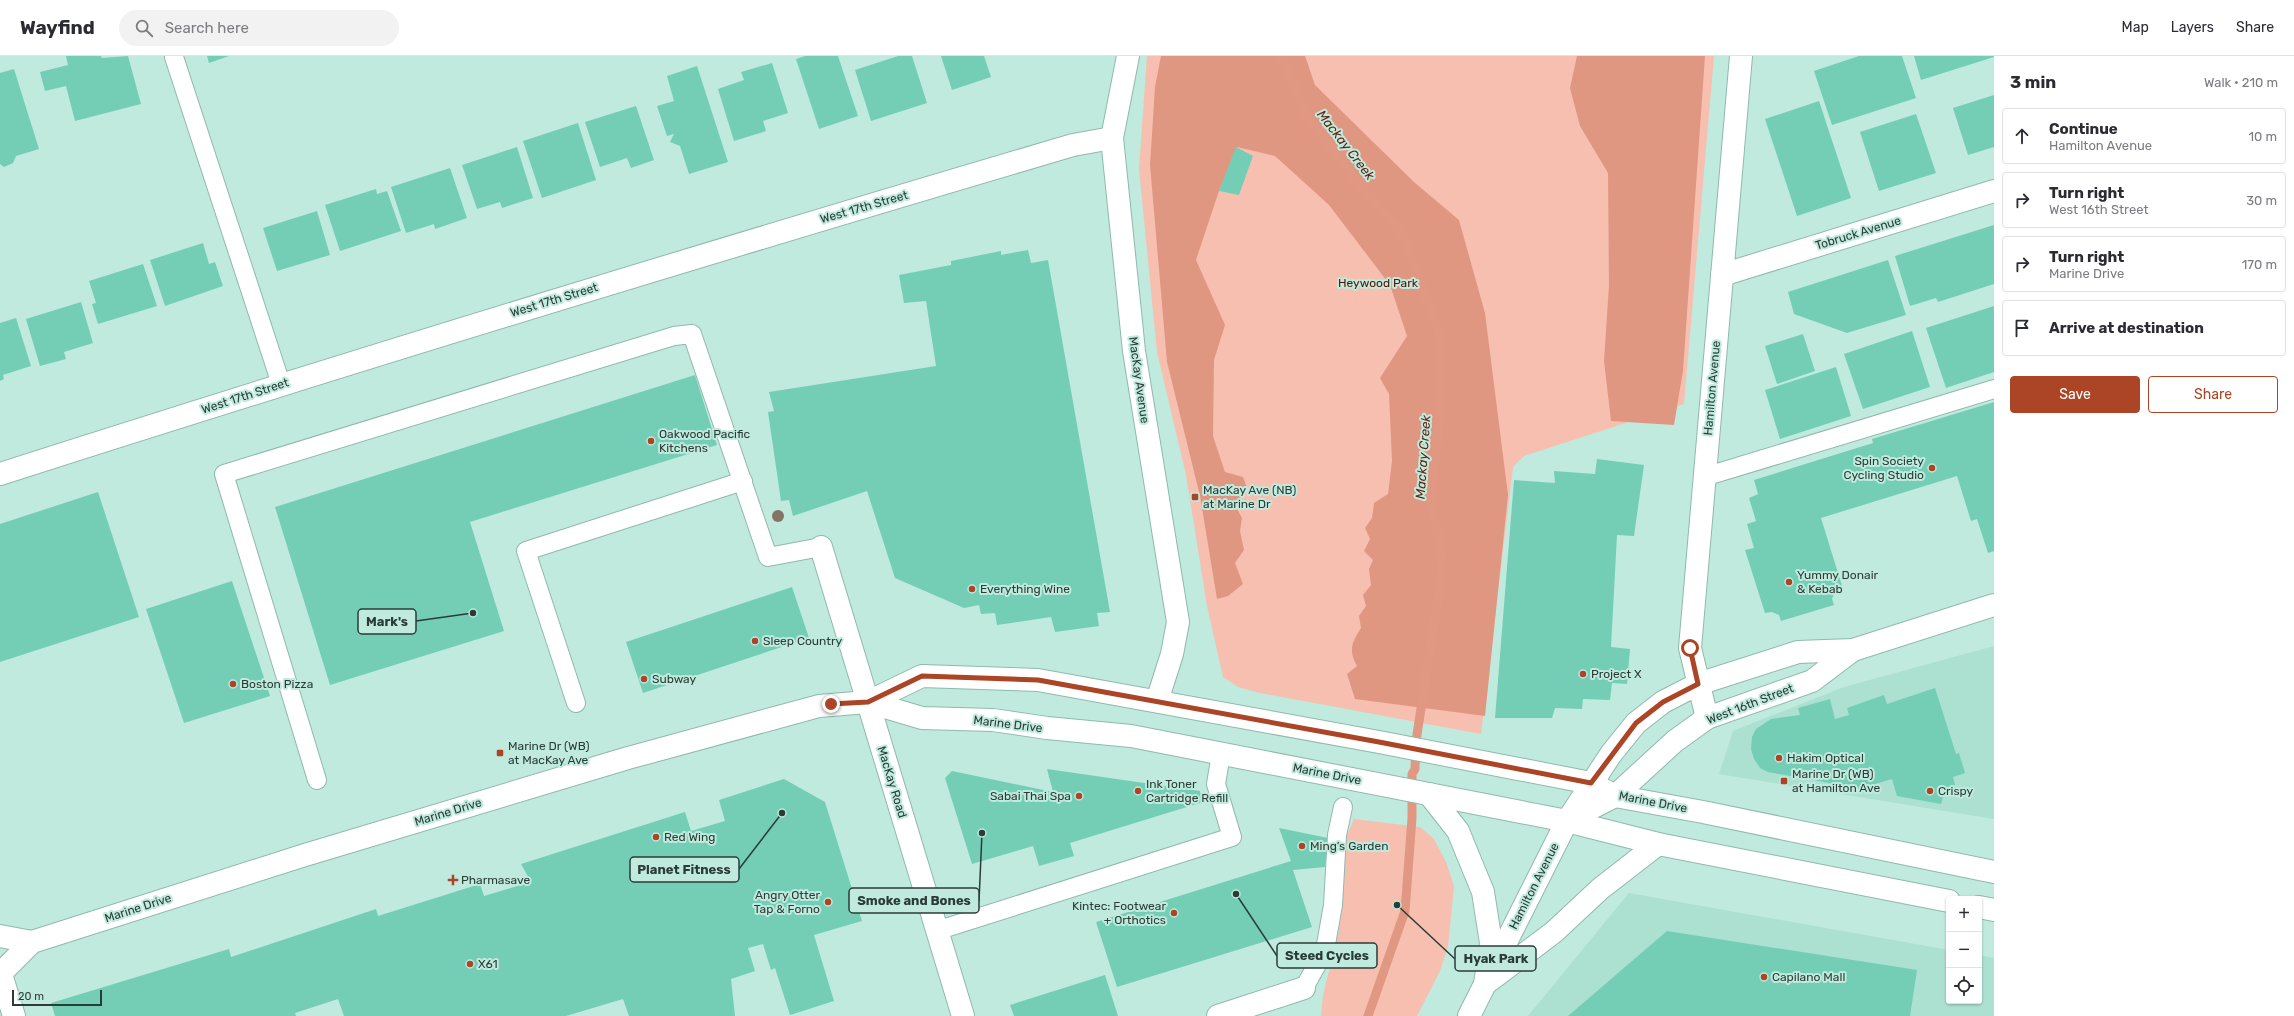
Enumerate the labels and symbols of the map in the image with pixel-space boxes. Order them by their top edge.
water label: Mackay Creek [1314,107,1378,183]
street label: West 17th Street [818,188,910,226]
street label: Tobruck Avenue [1813,213,1903,253]
park label: Heywood Park [1338,276,1419,290]
street label: West 17th Street [509,280,600,320]
street label: MacKay Avenue [1126,336,1152,424]
street label: Hamilton Avenue [1701,340,1723,436]
street label: West 17th Street [200,375,291,417]
water label: Mackay Creek [1413,414,1433,500]
place label: Oakwood Pacific Kitchens [659,427,751,455]
marker: Oakwood Pacific Kitchens [646,436,656,446]
place label: Spin Society Cycling Studio [1843,454,1924,482]
marker: Spin Society Cycling Studio [1927,463,1937,473]
place label: MacKay Ave (NB) at Marine Dr [1203,483,1296,511]
marker: MacKay Ave (NB) at Marine Dr [1190,492,1200,502]
place label: Yummy Donair & Kebab [1797,568,1879,596]
marker: Yummy Donair & Kebab [1784,577,1794,587]
place label: Everything Wine [980,582,1070,596]
marker: Everything Wine [967,584,977,594]
callout: Mark's [358,609,416,634]
text: Mark's [366,614,408,629]
place label: Sleep Country [763,634,842,648]
marker: Sleep Country [750,636,760,646]
route start [1681,639,1699,657]
place label: Project X [1591,667,1642,681]
marker: Project X [1578,669,1588,679]
place label: Subway [652,672,697,686]
marker: Subway [639,674,649,684]
place label: Boston Pizza [241,677,313,691]
marker: Boston Pizza [228,679,238,689]
street label: West 16th Street [1705,681,1796,727]
route end [822,695,840,713]
street label: Marine Drive [973,713,1044,735]
place label: Marine Dr (WB) at MacKay Ave [508,739,589,767]
street label: MacKay Road [874,745,910,819]
marker: Marine Dr (WB) at MacKay Ave [495,748,505,758]
place label: Hakim Optical [1787,751,1864,765]
marker: Hakim Optical [1774,753,1784,763]
street label: Marine Drive [1292,761,1363,788]
place label: Marine Dr (WB) at Hamilton Ave [1792,767,1880,795]
marker: Marine Dr (WB) at Hamilton Ave [1779,776,1789,786]
place label: Ink Toner Cartridge Refill [1146,777,1228,805]
place label: Crispy [1938,784,1973,798]
marker: Ink Toner Cartridge Refill [1133,786,1143,796]
marker: Crispy [1925,786,1935,796]
place label: Sabai Thai Spa [990,789,1071,803]
street label: Marine Drive [1618,789,1689,816]
marker: Sabai Thai Spa [1074,791,1084,801]
street label: Marine Drive [413,795,484,829]
place label: Red Wing [664,830,715,844]
marker: Red Wing [651,832,661,842]
place label: Ming’s Garden [1310,839,1389,853]
street label: Hamilton Avenue [1506,840,1562,932]
marker: Ming’s Garden [1297,841,1307,851]
callout: Planet Fitness [630,857,739,882]
text: Planet Fitness [637,862,731,877]
place label: Pharmasave [461,873,531,887]
marker: Pharmasave [448,875,458,885]
place label: Angry Otter Tap & Forno [754,888,820,916]
callout: Smoke and Bones [849,888,979,913]
street label: Marine Drive [103,891,173,925]
text: Smoke and Bones [857,893,971,908]
marker: Angry Otter Tap & Forno [823,897,833,907]
place label: Kintec: Footwear + Orthotics [1072,899,1166,927]
marker: Kintec: Footwear + Orthotics [1169,908,1179,918]
callout: Steed Cycles [1277,943,1377,968]
callout: Hyak Park [1455,946,1536,971]
text: Steed Cycles [1285,948,1369,963]
text: Hyak Park [1464,951,1529,966]
place label: X61 [478,957,498,971]
marker: X61 [465,959,475,969]
place label: Capilano Mall [1772,970,1845,984]
marker: Capilano Mall [1759,972,1769,982]
scale bar [12,988,102,1007]

